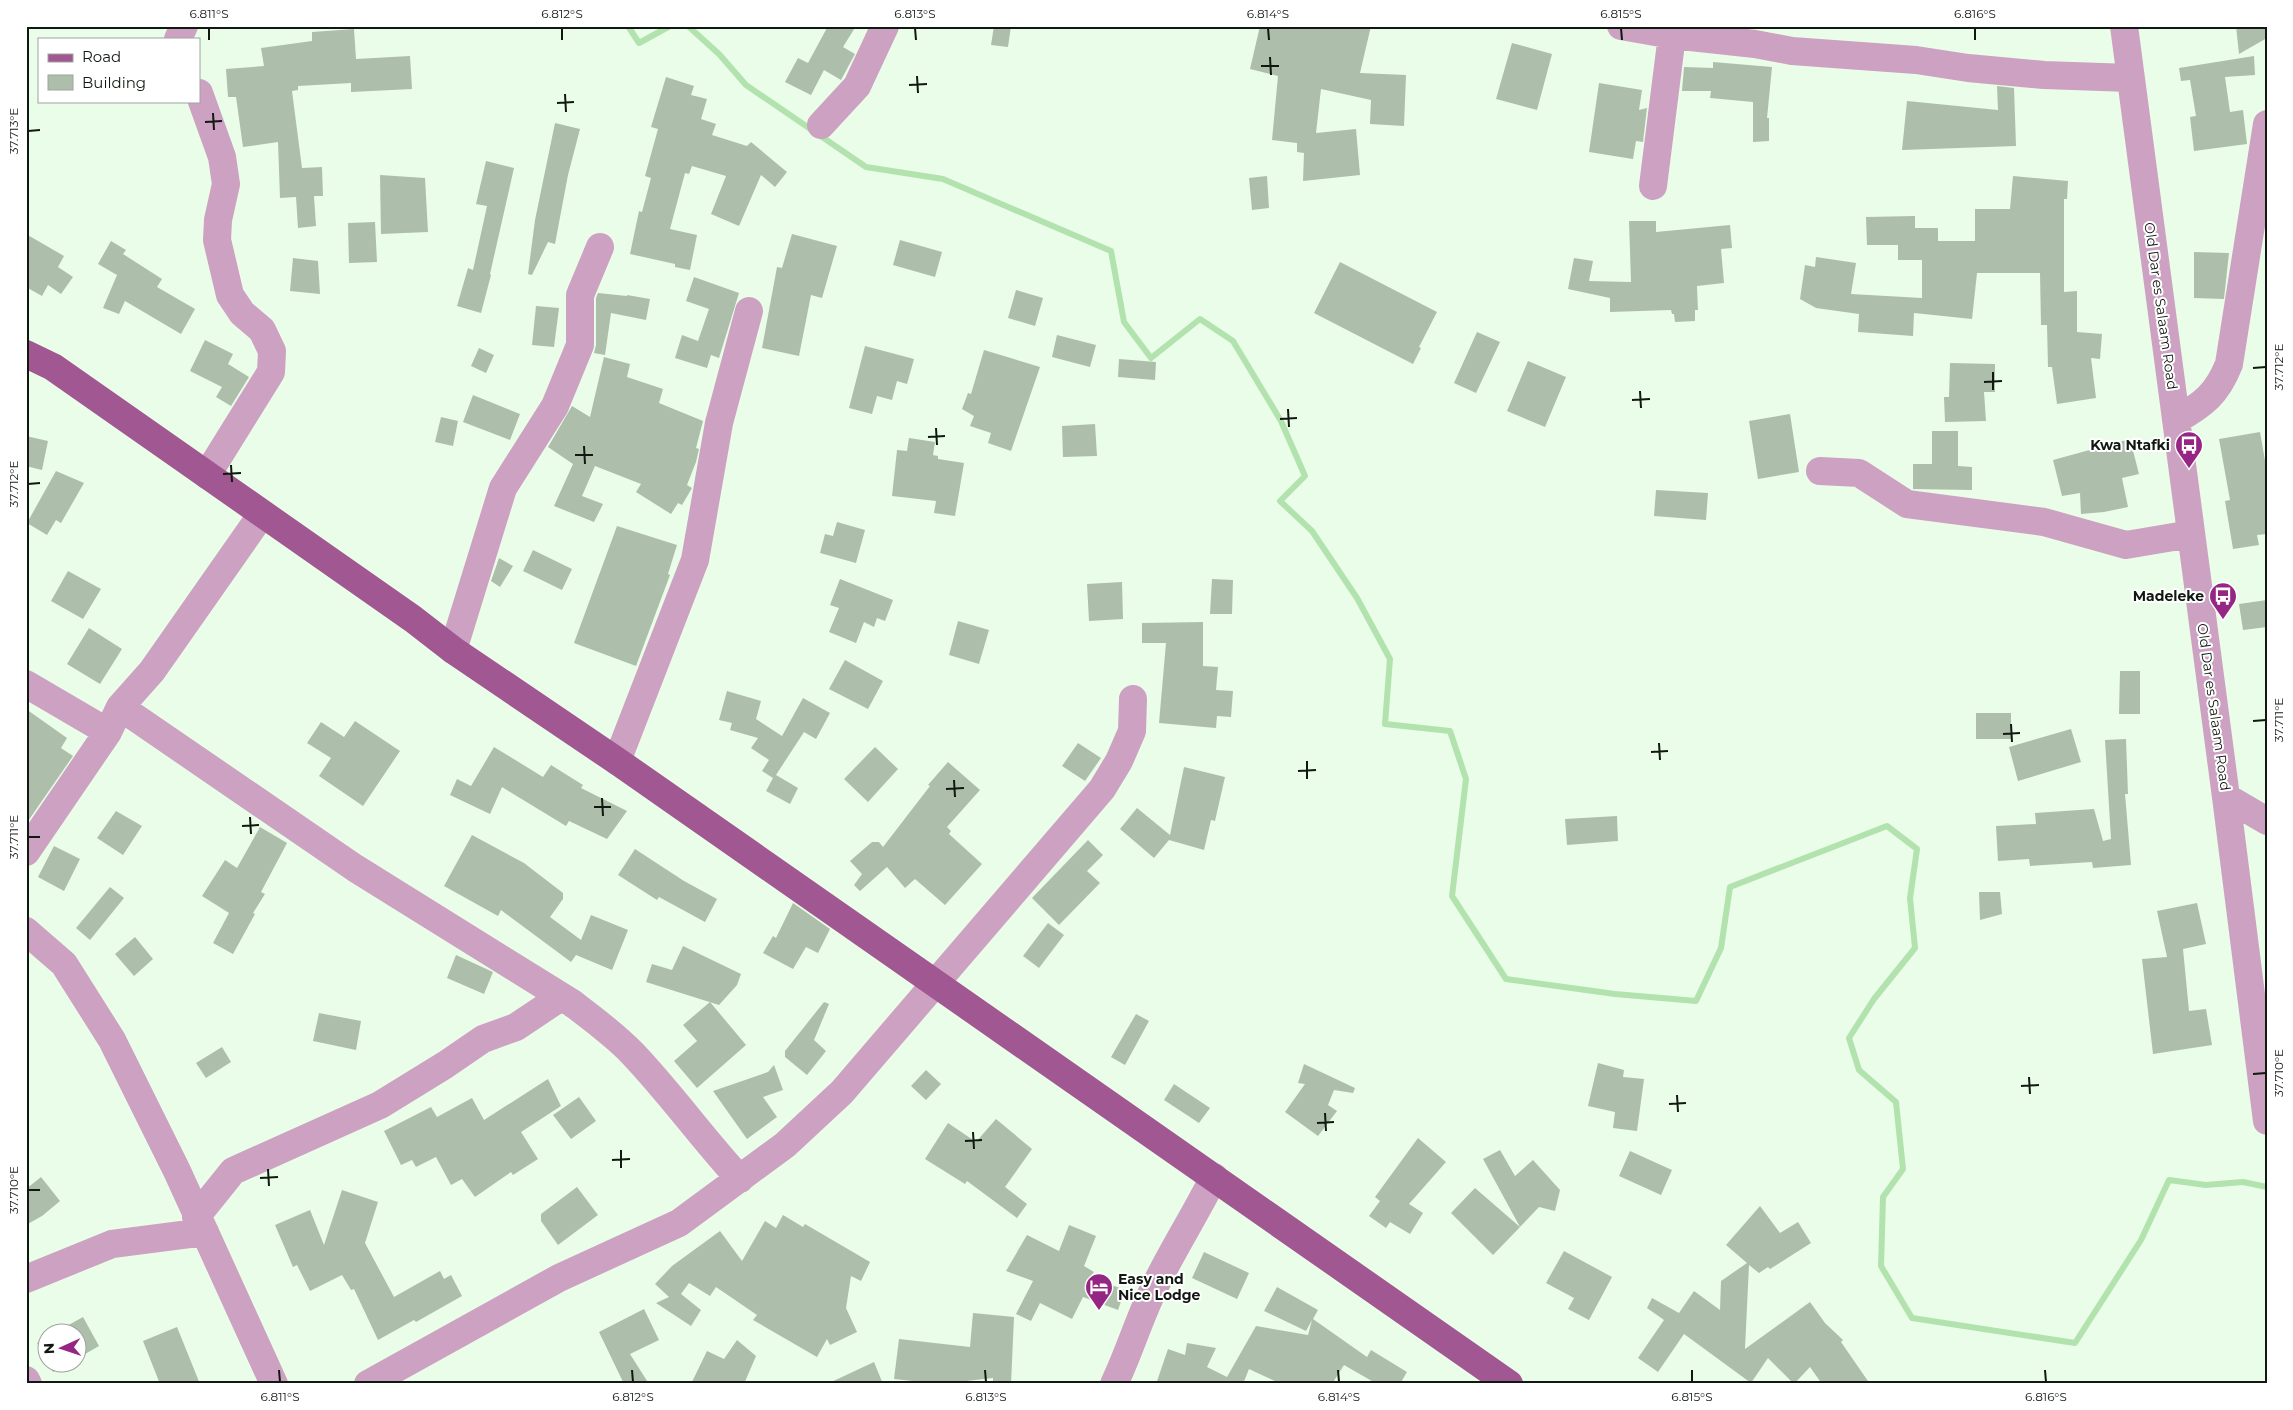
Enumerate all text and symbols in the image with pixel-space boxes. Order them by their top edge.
text: 6.811°S [189,6,229,21]
text: 6.812°S [541,6,583,21]
text: 6.813°S [894,6,936,21]
text: 6.814°S [1247,6,1289,21]
text: 6.815°S [1600,6,1642,21]
text: 6.816°S [1954,6,1996,21]
legend [38,38,200,102]
text: Road [82,47,121,66]
text: Building [82,73,146,92]
text: 37.713°E [6,108,21,154]
street label: Old Dar es Salaam Road [2140,221,2182,391]
text: 37.712°E [2271,344,2286,390]
bus stop icon: Kwa Ntafki [2174,430,2204,469]
place label: Kwa Ntafki [2090,436,2170,454]
text: 37.712°E [6,461,21,507]
bus stop icon: Madeleke [2208,581,2238,620]
place label: Madeleke [2133,587,2204,605]
street label: Old Dar es Salaam Road [2193,622,2235,792]
text: 37.711°E [2271,698,2286,742]
text: 37.711°E [6,815,21,859]
text: 37.710°E [2271,1049,2286,1097]
text: 37.710°E [6,1166,21,1214]
place label: Easy and Nice Lodge [1118,1270,1201,1304]
hotel icon: Easy and Nice Lodge [1084,1272,1114,1311]
north arrow [38,1322,88,1372]
text: N [40,1343,58,1355]
text: 6.811°S [260,1389,300,1404]
text: 6.812°S [612,1389,654,1404]
text: 6.813°S [965,1389,1007,1404]
text: 6.814°S [1318,1389,1360,1404]
text: 6.815°S [1671,1389,1713,1404]
text: 6.816°S [2025,1389,2067,1404]

